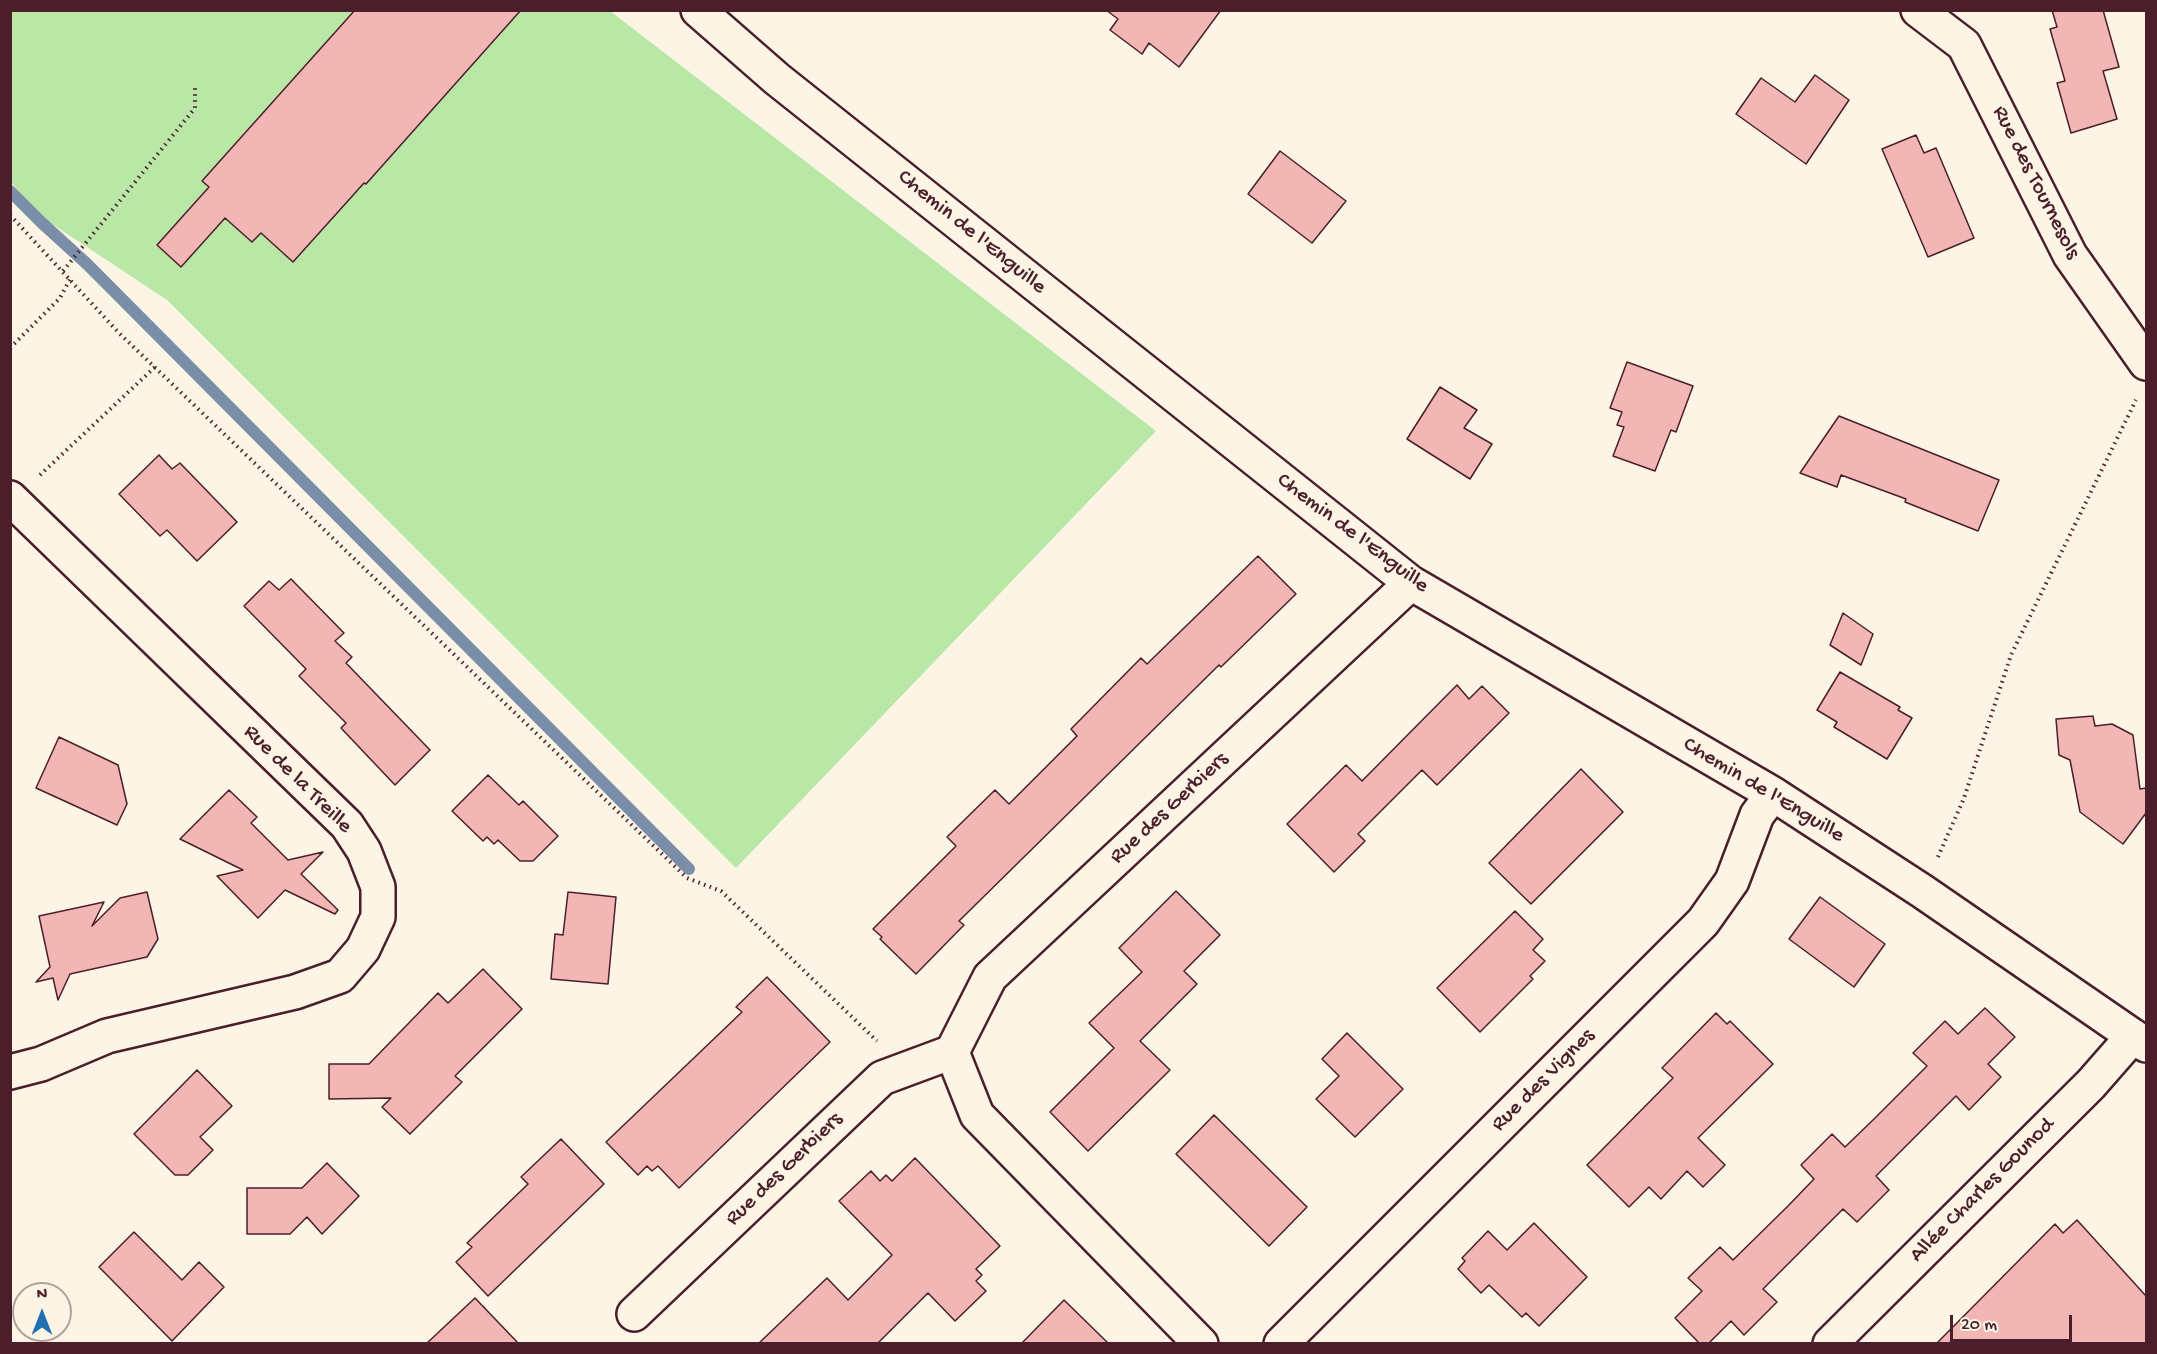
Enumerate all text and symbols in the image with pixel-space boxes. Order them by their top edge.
street label: Rue des Tournesols [1985,102,2085,264]
street label: Chemin de l'Enguille [891,165,1051,301]
street label: Chemin de l'Enguille [1271,468,1433,600]
street label: Rue de la Treille [237,720,357,840]
street label: Chemin de l'Enguille [1677,732,1849,850]
street label: Rue des Gerbiers [1105,747,1235,871]
street label: Rue des Vignes [1487,1024,1601,1138]
street label: Rue des Gerbiers [721,1107,849,1233]
street label: Allée Charles Gounod [1905,1113,2061,1269]
north arrow [12,1282,72,1342]
text: N [37,1286,47,1305]
scale bar [1953,1303,2074,1341]
text: 20 m [1961,1315,1997,1336]

